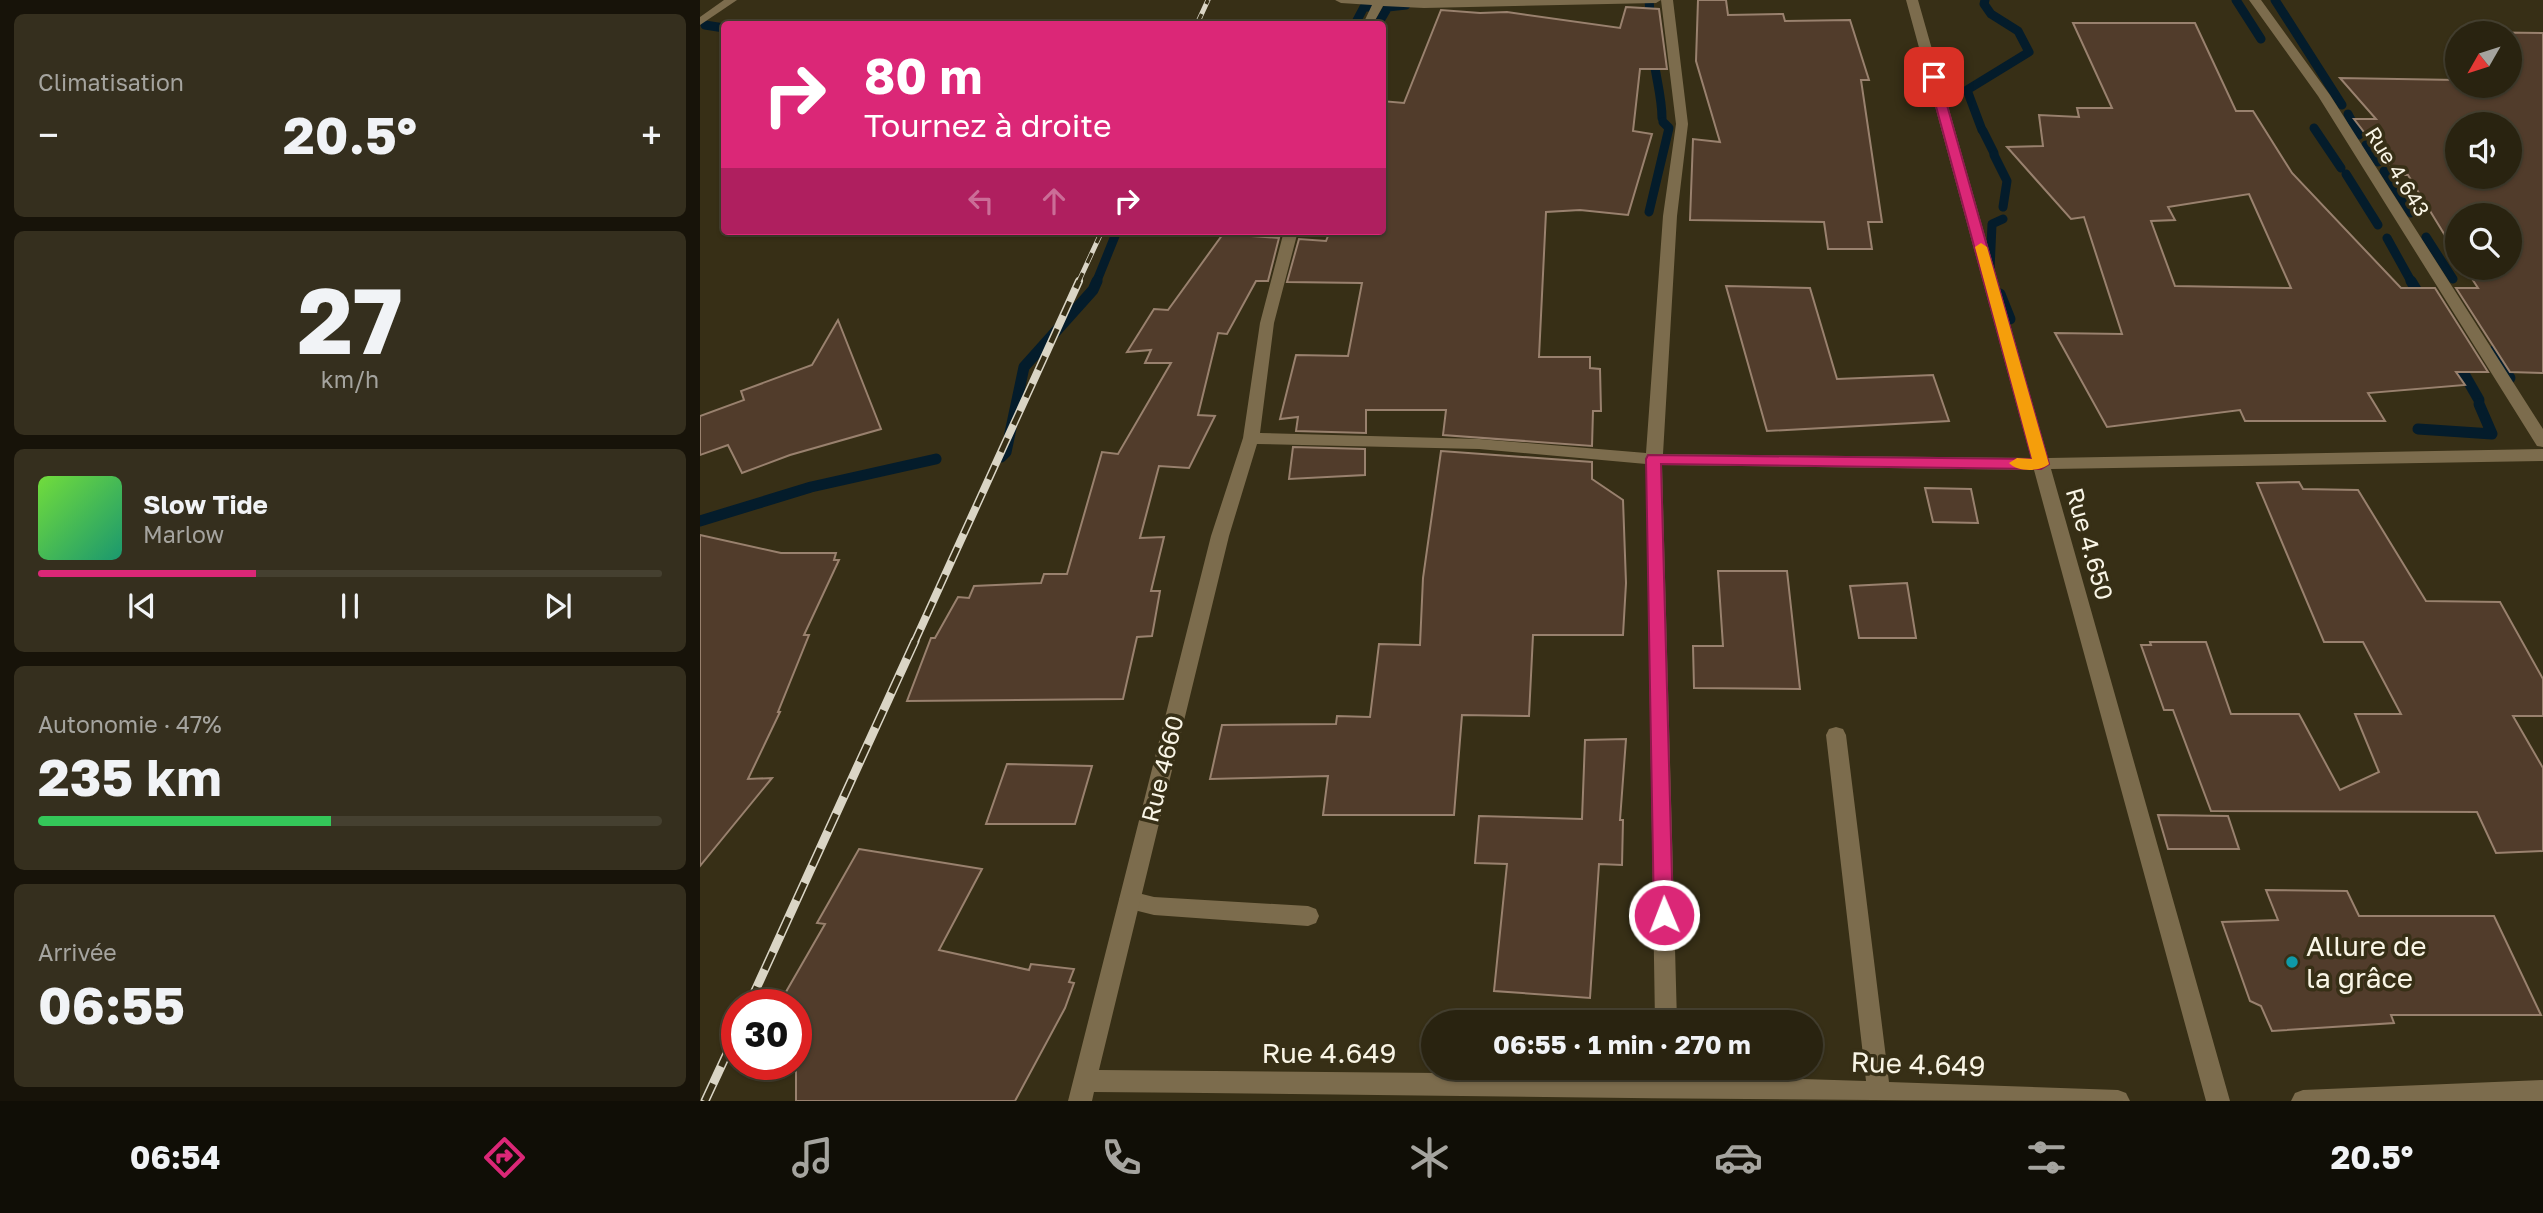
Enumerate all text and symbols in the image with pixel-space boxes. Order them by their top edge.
north arrow [2445,21,2522,98]
map controls [2445,21,2522,280]
text: 80 m [864,46,982,105]
pin [1904,47,1964,107]
icon: right [749,49,840,140]
icon: arrive [1915,58,1953,96]
text: Climatisation [38,68,184,96]
text: 20.5° [283,103,417,165]
text: Tournez à droite [864,106,1112,144]
text: − [38,112,59,157]
text: + [641,112,662,157]
button: sound [2445,112,2522,189]
street label: Rue 4.643 [2360,122,2436,221]
icon: left [962,182,1000,220]
icon: ahead [1035,182,1073,220]
icon: right [1108,182,1146,220]
button: search [2445,203,2522,280]
text: 27 [297,265,403,374]
text: km/h [321,365,379,393]
street label: Rue 4.650 [2061,484,2120,603]
text: Slow Tide [143,489,268,520]
text: Marlow [143,520,224,548]
icon: previous [123,587,161,625]
icon: pause [331,587,369,625]
icon: next [539,587,577,625]
text: Autonomie · 47% [38,710,222,738]
street label: Rue 4660 [1134,712,1189,825]
text: 235 km [38,745,222,807]
position arrow [1627,878,1701,952]
place label: Allure de la grâce [2306,929,2426,994]
text: Arrivée [38,938,117,966]
marker: Allure de la grâce [2284,954,2300,970]
text: 06:55 [38,973,185,1035]
speed limit sign: 30 [721,989,812,1080]
text: 06:55 · 1 min · 270 m [1493,1029,1751,1060]
street label: Rue 4.649 [1261,1036,1397,1069]
street label: Rue 4.649 [1850,1045,1986,1082]
icon: directions [480,1133,529,1182]
icon: music [788,1133,837,1182]
icon: phone [1097,1133,1146,1182]
icon: climate [1405,1133,1454,1182]
icon: car [1714,1133,1763,1182]
icon: filters [2022,1133,2071,1182]
text: 06:54 [130,1138,221,1176]
text: 20.5° [2331,1138,2413,1176]

